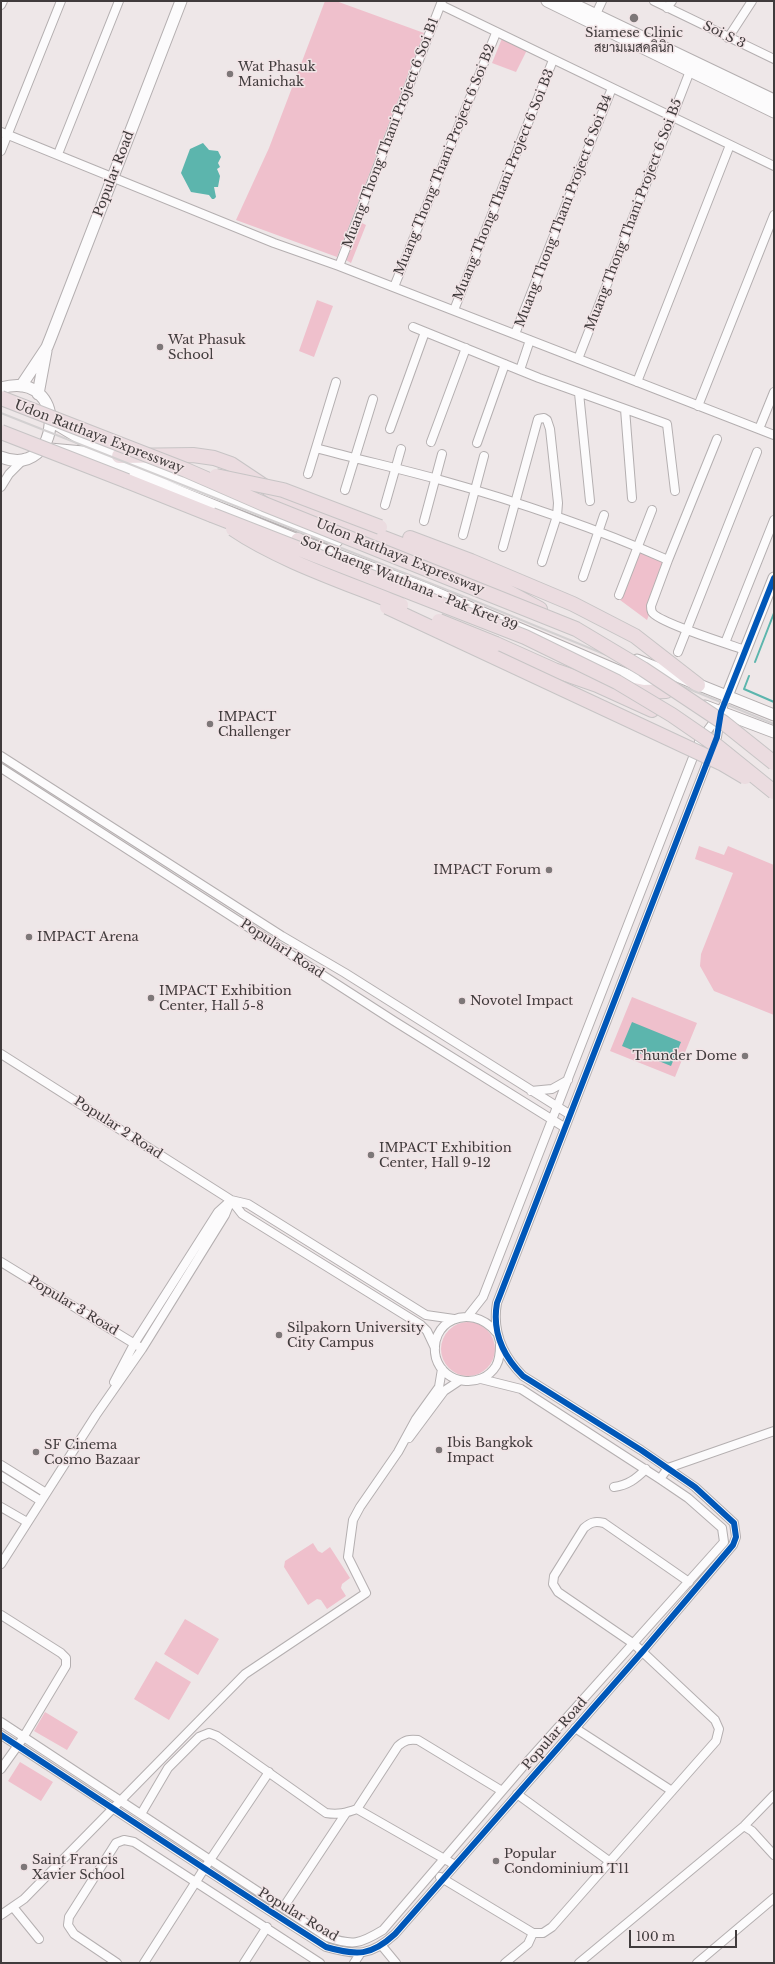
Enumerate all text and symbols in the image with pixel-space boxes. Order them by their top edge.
marker: Siamese Clinic สยามเมสคลินิก [628,12,640,24]
street label: Muang Thong Thani Project 6 Soi B1 [340,15,442,251]
street label: Soi S 3 [700,18,748,52]
place label: Siamese Clinic สยามเมสคลินิก [585,25,683,56]
street label: Muang Thong Thani Project 6 Soi B2 [391,42,499,278]
place label: Wat Phasuk Manichak [238,59,316,90]
street label: Muang Thong Thani Project 6 Soi B3 [450,67,558,303]
marker: Wat Phasuk Manichak [225,69,235,79]
street label: Muang Thong Thani Project 6 Soi B4 [512,93,616,329]
street label: Muang Thong Thani Project 6 Soi B5 [582,97,686,333]
street label: Popular Road [90,129,138,219]
place label: Wat Phasuk School [168,332,246,363]
marker: Wat Phasuk School [155,342,165,352]
street label: Udon Ratthaya Expressway [12,397,186,477]
street label: Udon Ratthaya Expressway [313,516,487,598]
street label: Soi Chaeng Watthana - Pak Kret 39 [298,533,520,635]
place label: IMPACT Challenger [218,709,291,740]
marker: IMPACT Challenger [205,719,215,729]
place label: IMPACT Forum [433,862,541,878]
marker: IMPACT Forum [544,865,554,875]
street label: Popular1 Road [237,916,327,982]
place label: IMPACT Arena [37,929,139,945]
marker: IMPACT Arena [24,932,34,942]
place label: IMPACT Exhibition Center, Hall 5-8 [159,983,292,1014]
marker: IMPACT Exhibition Center, Hall 5-8 [146,993,156,1003]
place label: Novotel Impact [470,993,573,1009]
marker: Novotel Impact [457,996,467,1006]
place label: Thunder Dome [632,1048,737,1064]
marker: Thunder Dome [740,1051,750,1061]
street label: Popular 2 Road [71,1094,165,1162]
place label: IMPACT Exhibition Center, Hall 9-12 [379,1140,512,1171]
marker: IMPACT Exhibition Center, Hall 9-12 [366,1150,376,1160]
street label: Popular 3 Road [25,1273,121,1339]
place label: Silpakorn University City Campus [287,1320,424,1351]
marker: Silpakorn University City Campus [274,1330,284,1340]
place label: Ibis Bangkok Impact [447,1435,533,1466]
place label: SF Cinema Cosmo Bazaar [44,1437,140,1468]
marker: Ibis Bangkok Impact [434,1445,444,1455]
marker: SF Cinema Cosmo Bazaar [31,1447,41,1457]
street label: Popular Road [519,1695,591,1773]
place label: Popular Condominium T11 [504,1846,629,1877]
place label: Saint Francis Xavier School [32,1852,125,1883]
marker: Popular Condominium T11 [491,1856,501,1866]
marker: Saint Francis Xavier School [19,1862,29,1872]
street label: Popular Road [255,1885,341,1945]
scale bar [631,1922,739,1948]
text: 100 m [636,1929,675,1944]

